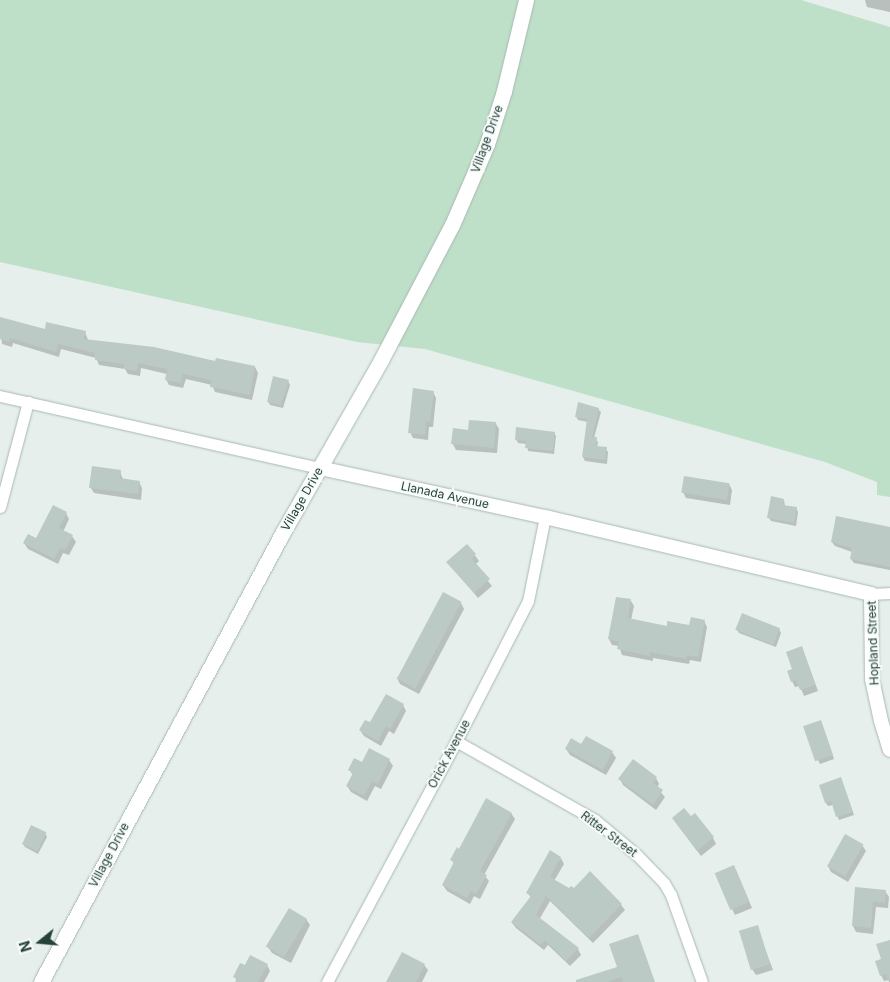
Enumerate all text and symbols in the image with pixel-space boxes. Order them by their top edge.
street label: Village Drive [468,103,506,175]
street label: Village Drive [278,465,326,533]
street label: Llanada Avenue [400,479,490,511]
street label: Hopland Street [864,600,882,686]
street label: Orick Avenue [425,717,473,791]
street label: Ritter Street [578,808,640,860]
street label: Village Drive [86,820,132,890]
north arrow [15,917,65,967]
text: N [15,939,35,954]

